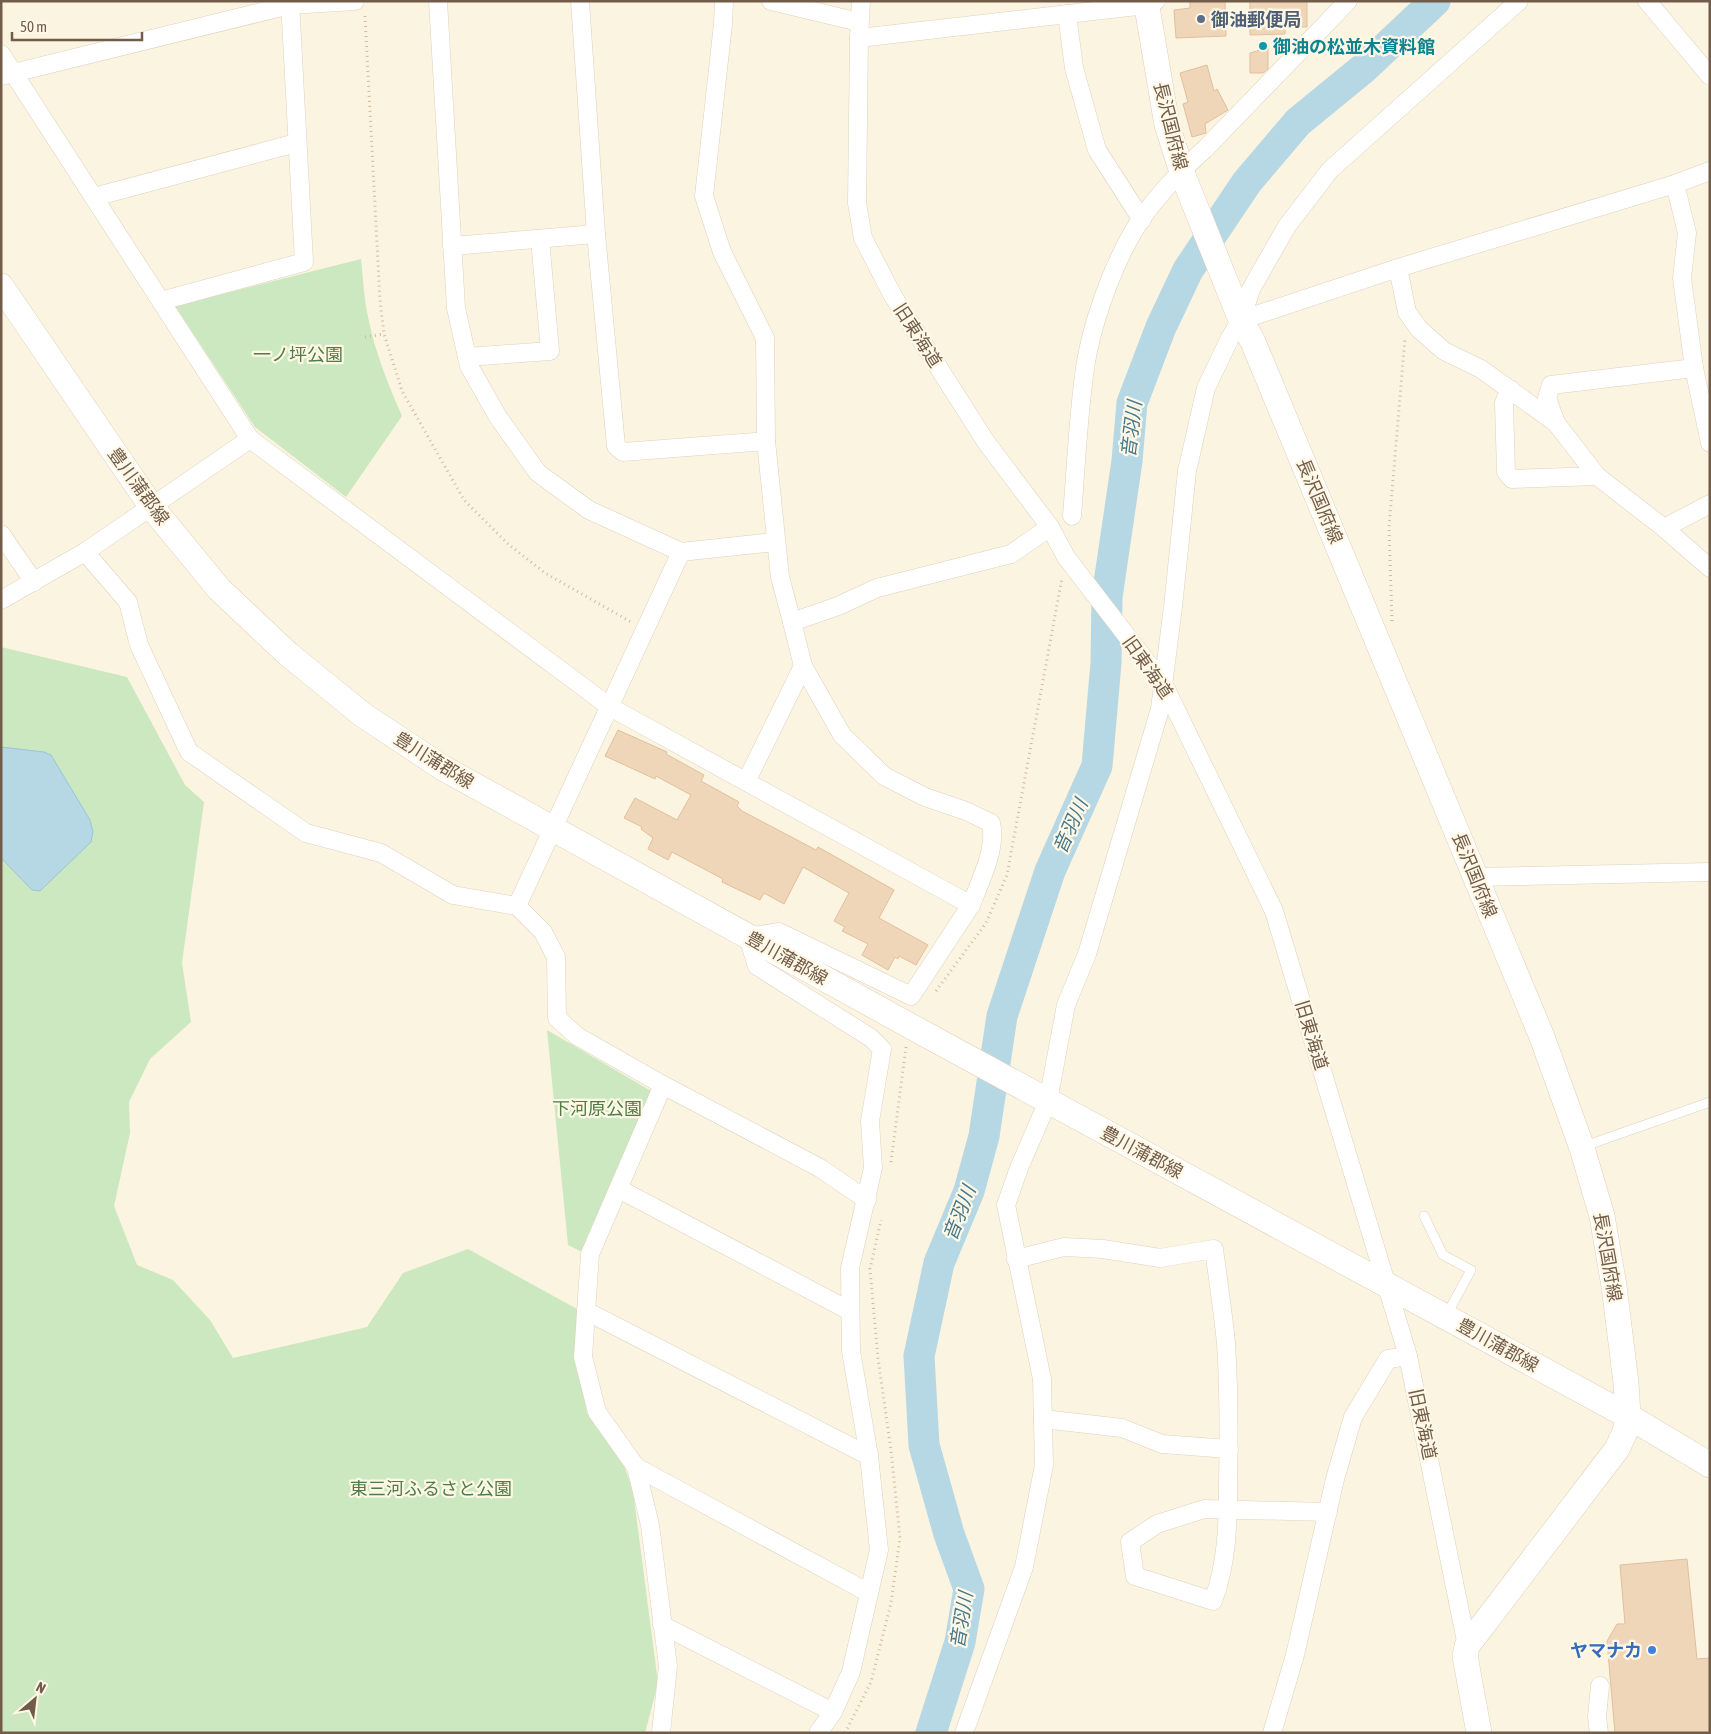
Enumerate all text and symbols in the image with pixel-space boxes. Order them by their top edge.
place label: 御油郵便局 [1210,9,1301,30]
scale bar [12,10,142,42]
marker: 御油郵便局 [1195,13,1207,25]
text: 50 m [20,18,47,35]
place label: 御油の松並木資料館 [1272,36,1435,57]
marker: 御油の松並木資料館 [1257,40,1269,52]
street label: 長沢国府線 [1150,80,1192,172]
street label: 旧東海道 [890,299,946,371]
park label: 一ノ坪公園 [253,344,343,365]
water label: 音羽川 [1117,397,1146,459]
street label: 豊川蒲郡線 [104,443,174,529]
street label: 長沢国府線 [1293,455,1347,547]
street label: 旧東海道 [1119,631,1177,703]
street label: 豊川蒲郡線 [390,727,478,793]
water label: 音羽川 [1048,794,1092,857]
street label: 長沢国府線 [1448,829,1502,921]
street label: 豊川蒲郡線 [743,927,831,989]
street label: 旧東海道 [1291,998,1333,1072]
park label: 下河原公園 [552,1098,642,1119]
street label: 豊川蒲郡線 [1097,1122,1187,1182]
water label: 音羽川 [939,1181,980,1244]
street label: 長沢国府線 [1590,1211,1626,1303]
street label: 豊川蒲郡線 [1454,1314,1542,1376]
street label: 旧東海道 [1405,1387,1441,1461]
park label: 東三河ふるさと公園 [350,1478,512,1499]
water label: 音羽川 [946,1588,977,1650]
place label: ヤマナカ [1570,1640,1642,1661]
marker: ヤマナカ [1646,1644,1658,1656]
north arrow [10,1674,60,1724]
text: N [34,1679,49,1697]

